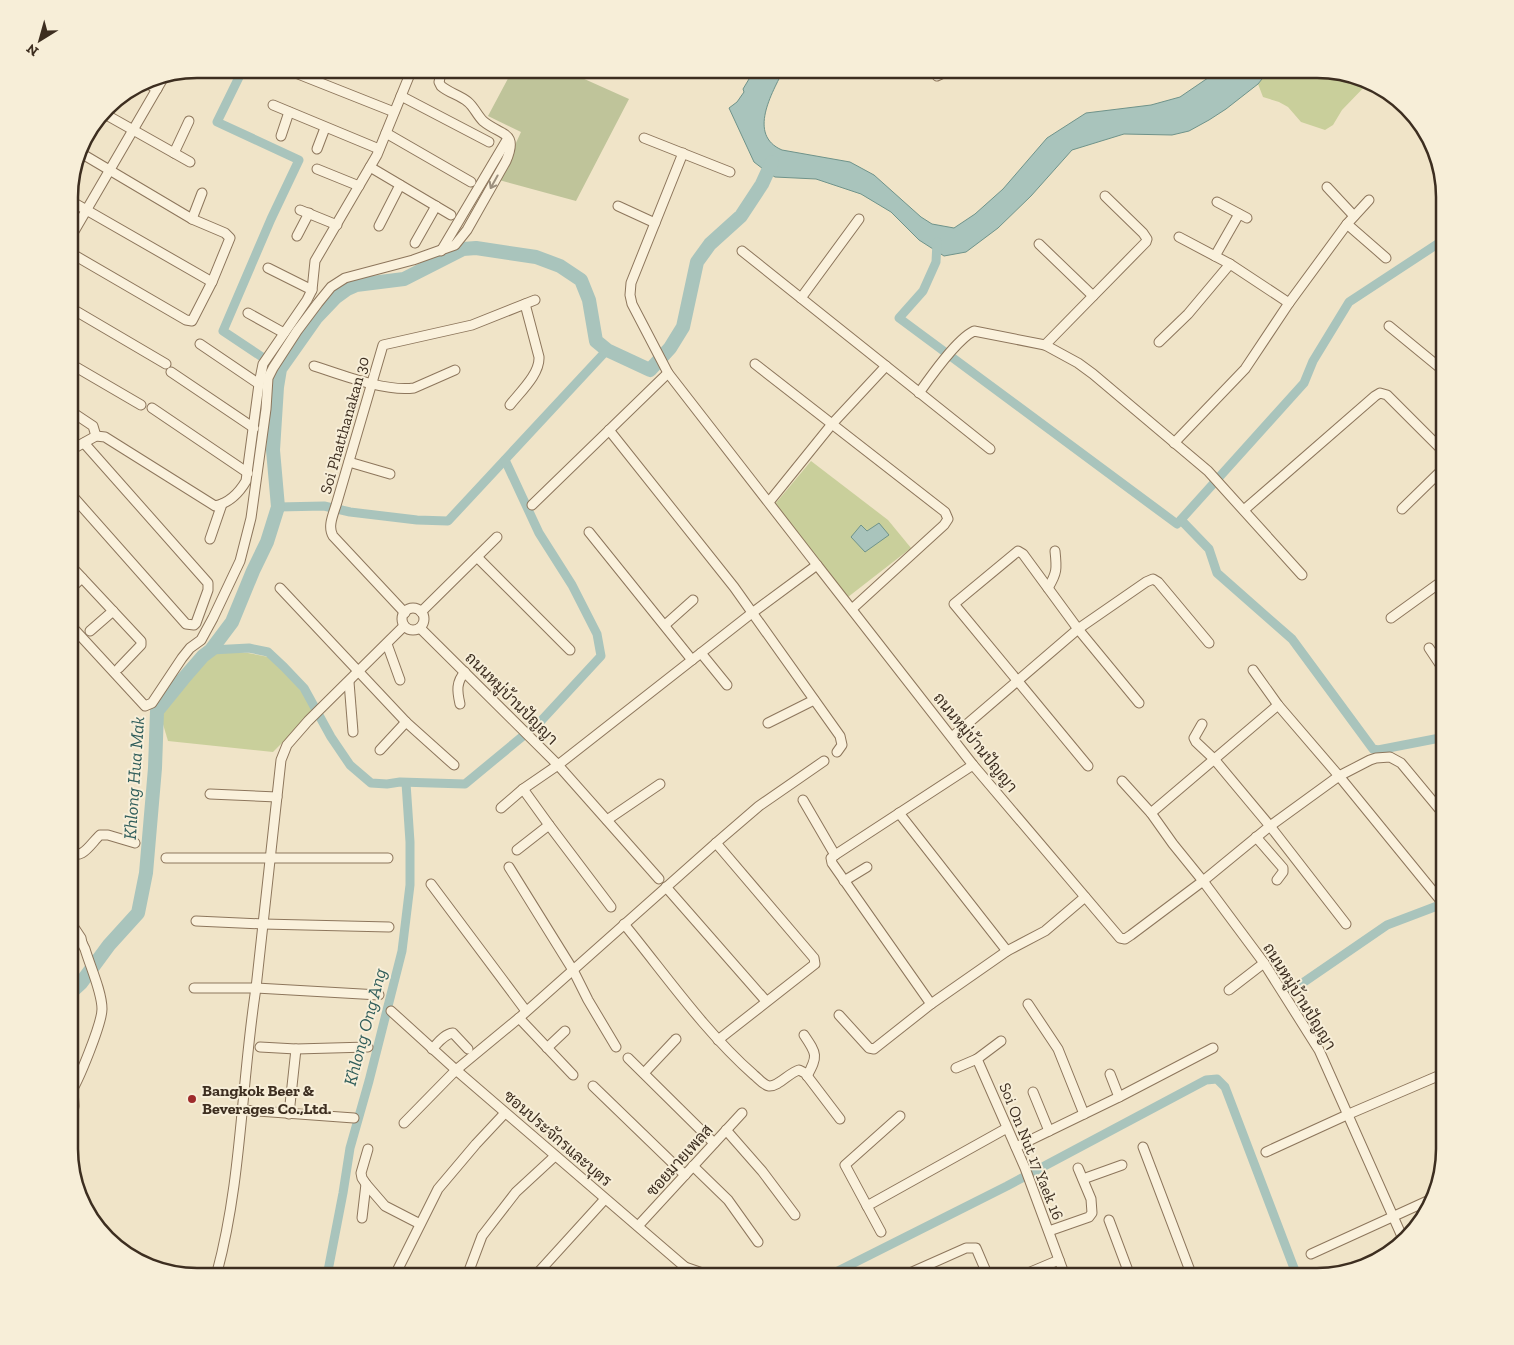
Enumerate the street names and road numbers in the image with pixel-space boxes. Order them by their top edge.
street label: Soi Phatthanakan 30 [316,354,373,496]
street label: ถนนหมู่บ้านปัญญา [460,648,562,750]
street label: ถนนหมู่บ้านปัญญา [928,688,1022,797]
street label: ถนนหมู่บ้านปัญญา [1257,939,1341,1054]
street label: Soi On Nut 17 Yaek 16 [995,1080,1068,1223]
street label: ซอนประจักรและบุตร [498,1086,616,1192]
street label: ซอยมายเพลส [642,1120,717,1200]

